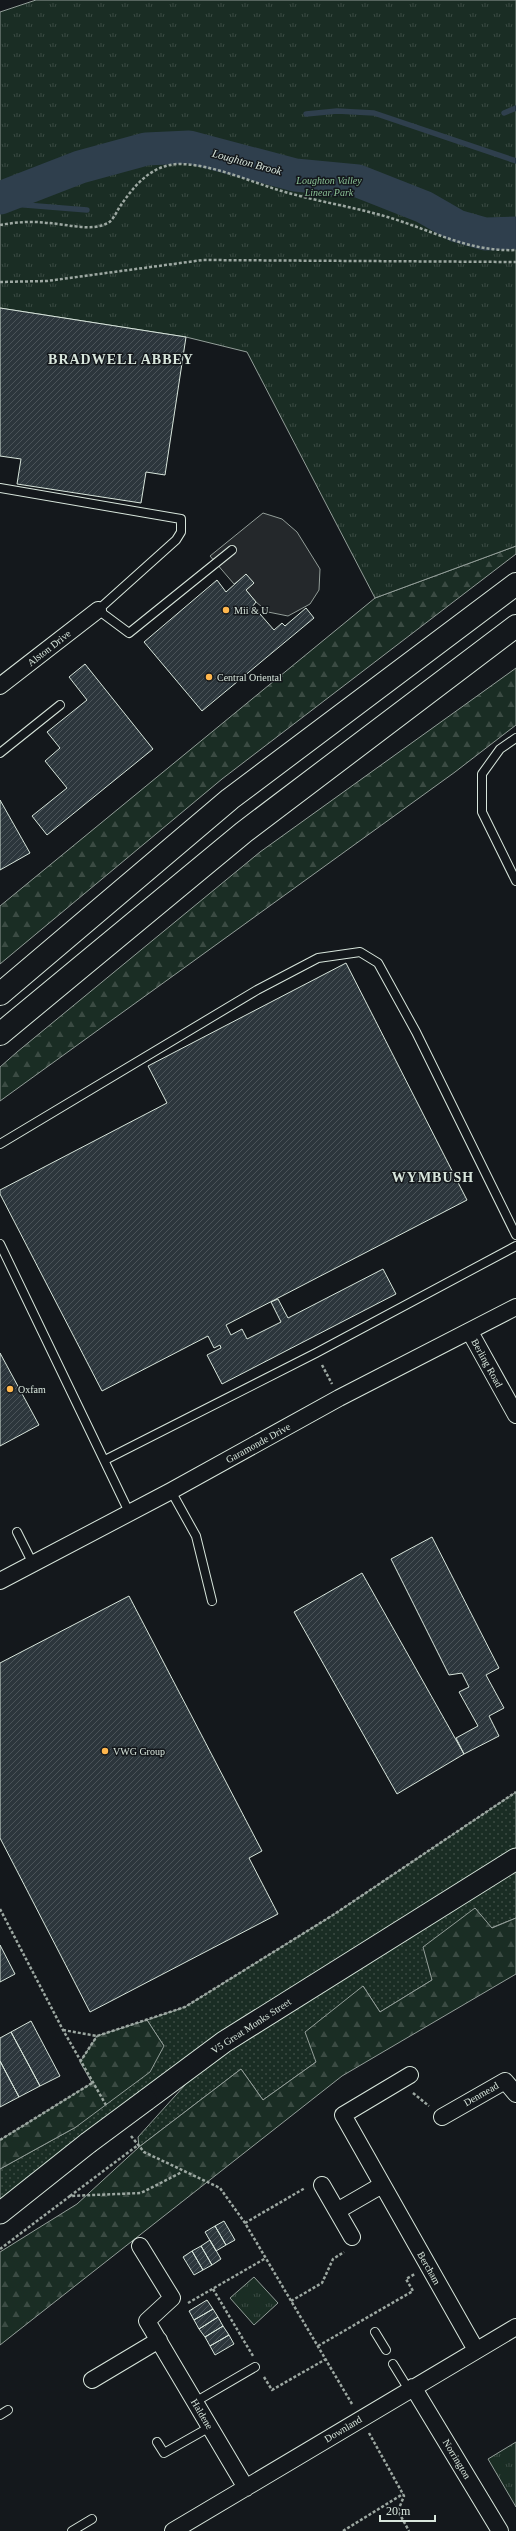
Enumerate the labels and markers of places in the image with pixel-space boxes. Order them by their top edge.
marker: Mii & U [221,605,231,615]
place label: Mii & U [234,605,269,616]
marker: Central Oriental [204,672,214,682]
place label: Central Oriental [217,672,282,683]
marker: Oxfam [5,1384,15,1394]
place label: Oxfam [18,1384,46,1395]
marker: VWG Group [100,1746,110,1756]
place label: VWG Group [113,1746,165,1757]

